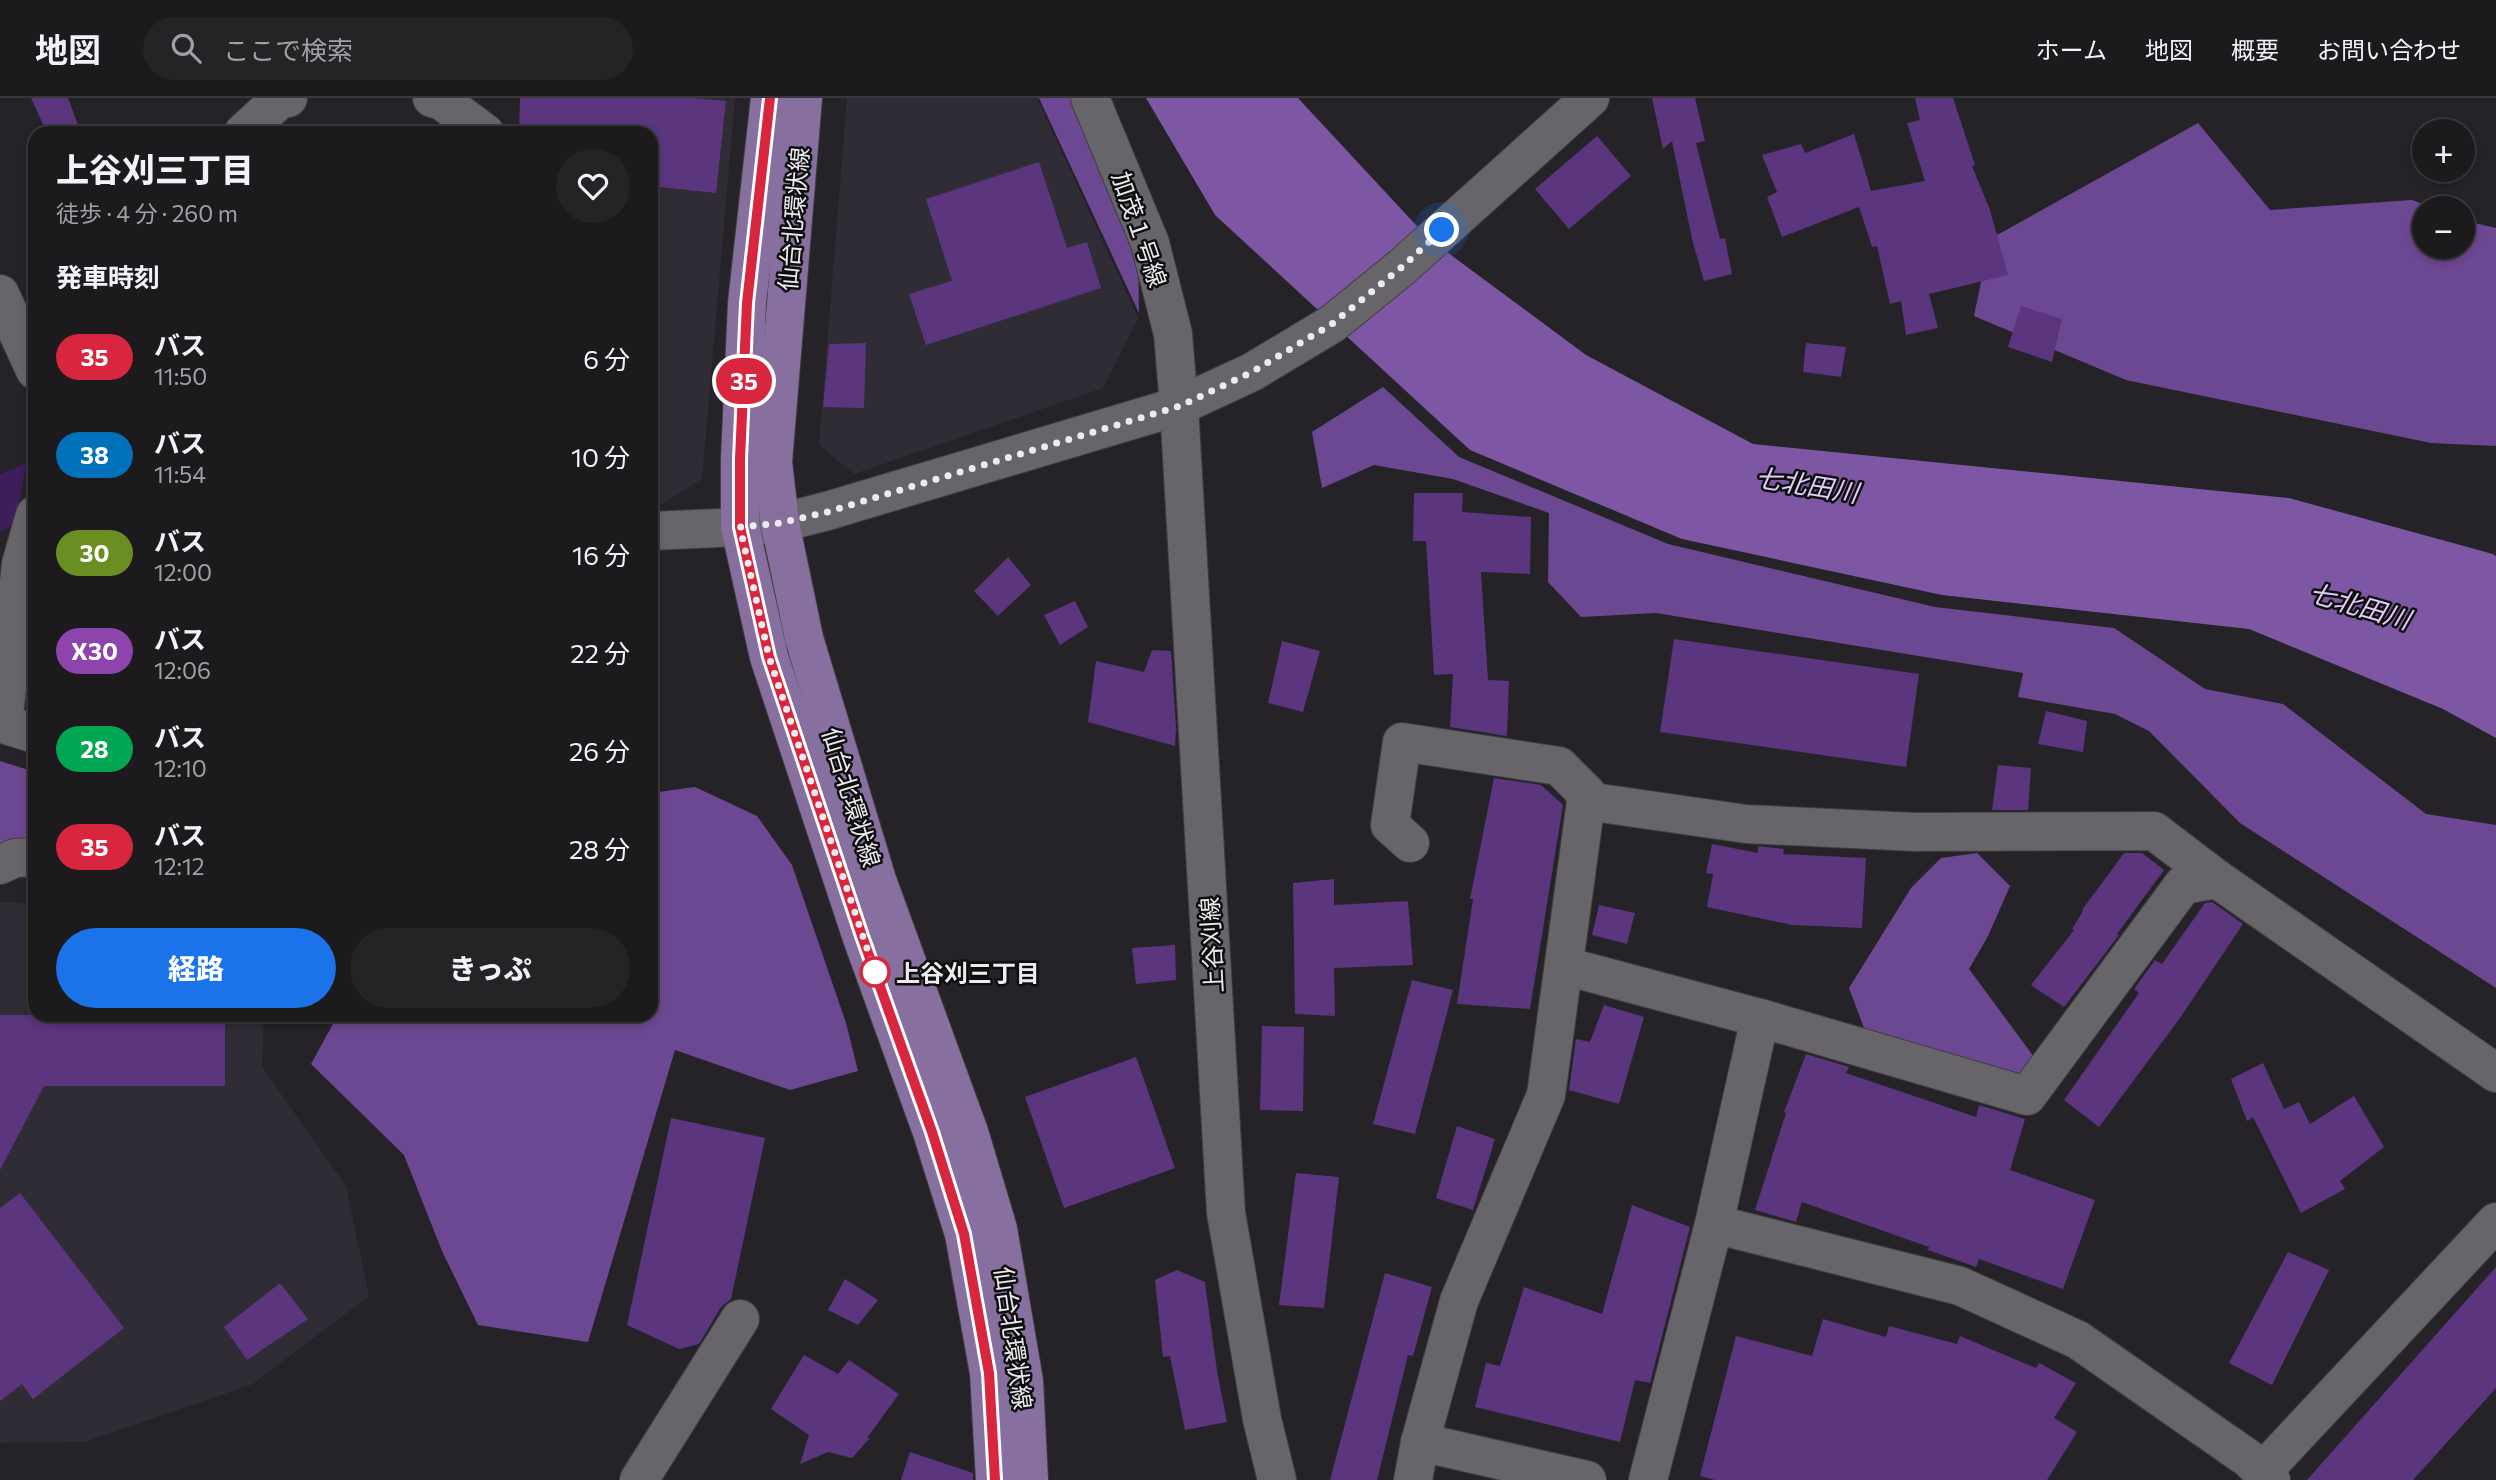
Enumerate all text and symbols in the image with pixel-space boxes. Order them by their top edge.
search box [143,17,633,80]
text: 地図 [35,28,101,69]
icon: search [167,29,205,67]
text: ここで検索 [223,34,353,65]
text: ホーム [2036,35,2107,64]
text: 地図 [2145,35,2193,64]
text: 概要 [2231,35,2279,64]
text: お問い合わせ [2317,35,2461,64]
map controls [2412,119,2475,259]
button: + [2412,119,2475,182]
street label: 仙台北環状線 [772,146,814,292]
text: 上谷刈三丁目 [56,148,254,189]
button: heart [556,149,630,223]
street label: 加茂１号線 [1107,168,1173,290]
button: − [2412,196,2475,259]
text: 徒歩 · 4 分 · 260 m [56,199,238,227]
your location [1424,212,1459,247]
text: 発車時刻 [56,261,160,292]
text: バス [154,329,206,360]
text: 35 [81,342,108,371]
text: 6 分 [583,343,630,374]
line badge: 35 [712,358,776,404]
text: 11:50 [154,362,207,390]
text: 35 [730,366,758,395]
text: バス [154,427,206,458]
text: 38 [80,440,109,469]
text: 10 分 [571,441,630,472]
text: 11:54 [154,460,206,488]
water label: 七北田川 [1753,461,1864,508]
text: バス [154,525,206,556]
text: 30 [80,538,109,567]
text: 16 分 [572,539,630,570]
text: 12:00 [154,558,212,586]
water label: 七北田川 [2306,576,2417,635]
text: バス [154,623,206,654]
text: X30 [71,636,118,665]
text: 22 分 [570,637,630,668]
text: 12:06 [154,656,211,684]
text: バス [154,721,206,752]
street label: 仙台北環状線 [817,724,887,870]
text: 28 [80,734,109,763]
text: 26 分 [569,735,630,766]
text: 12:10 [154,754,207,782]
text: バス [154,819,206,850]
text: 35 [81,832,108,861]
text: 28 分 [569,833,630,864]
text: 12:12 [154,852,205,880]
street label: 上谷刈線 [1194,896,1228,994]
button: 経路 [56,928,336,1008]
button: きっぷ [350,928,630,1008]
marker: 上谷刈三丁目 [860,957,890,987]
place label: 上谷刈三丁目 [896,958,1040,987]
street label: 仙台北環状線 [990,1265,1038,1411]

